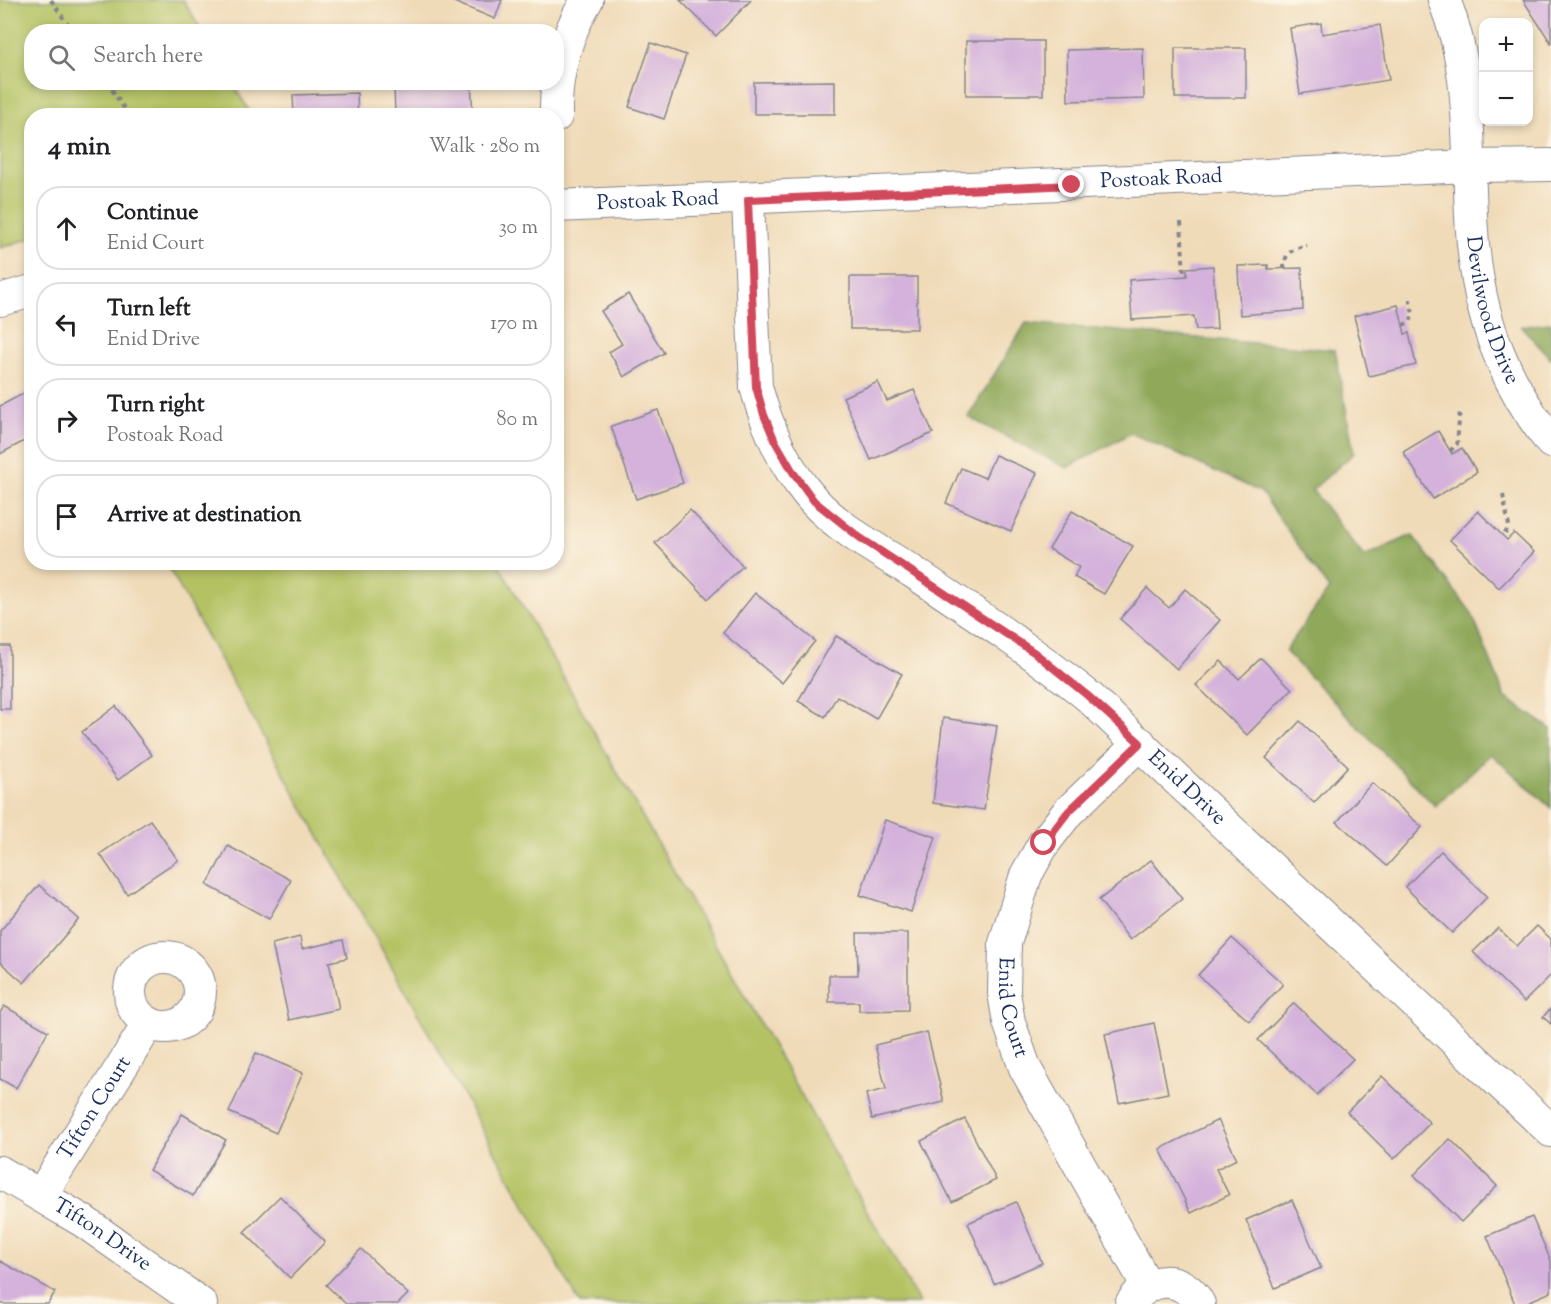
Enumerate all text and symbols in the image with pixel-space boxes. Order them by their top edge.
map controls [1479,18,1533,126]
button: + [1479,18,1533,72]
search box [24,24,564,90]
icon: search [45,41,78,74]
text: Search here [93,41,203,73]
button: − [1479,72,1533,126]
text: 4 min [48,129,111,166]
text: Walk · 280 m [429,133,540,162]
street label: Postoak Road [1100,162,1223,197]
route end [1058,171,1084,197]
street label: Postoak Road [596,184,720,219]
text: Continue [107,198,198,230]
icon: ahead [50,212,83,245]
text: 30 m [499,214,538,243]
text: Enid Court [107,230,204,259]
street label: Devilwood Drive [1457,235,1526,390]
text: Turn left [107,294,190,326]
icon: left [50,308,83,341]
text: 170 m [490,310,538,339]
text: Enid Drive [107,326,200,355]
text: Turn right [107,390,204,422]
icon: right [50,404,83,437]
text: 80 m [497,406,538,435]
text: Postoak Road [107,422,223,451]
icon: arrive [50,500,83,533]
text: Arrive at destination [107,500,302,532]
street label: Enid Drive [1140,744,1232,833]
route start [1030,829,1056,855]
street label: Enid Court [988,957,1035,1062]
street label: Tifton Court [51,1051,139,1166]
street label: Tifton Drive [47,1191,157,1279]

